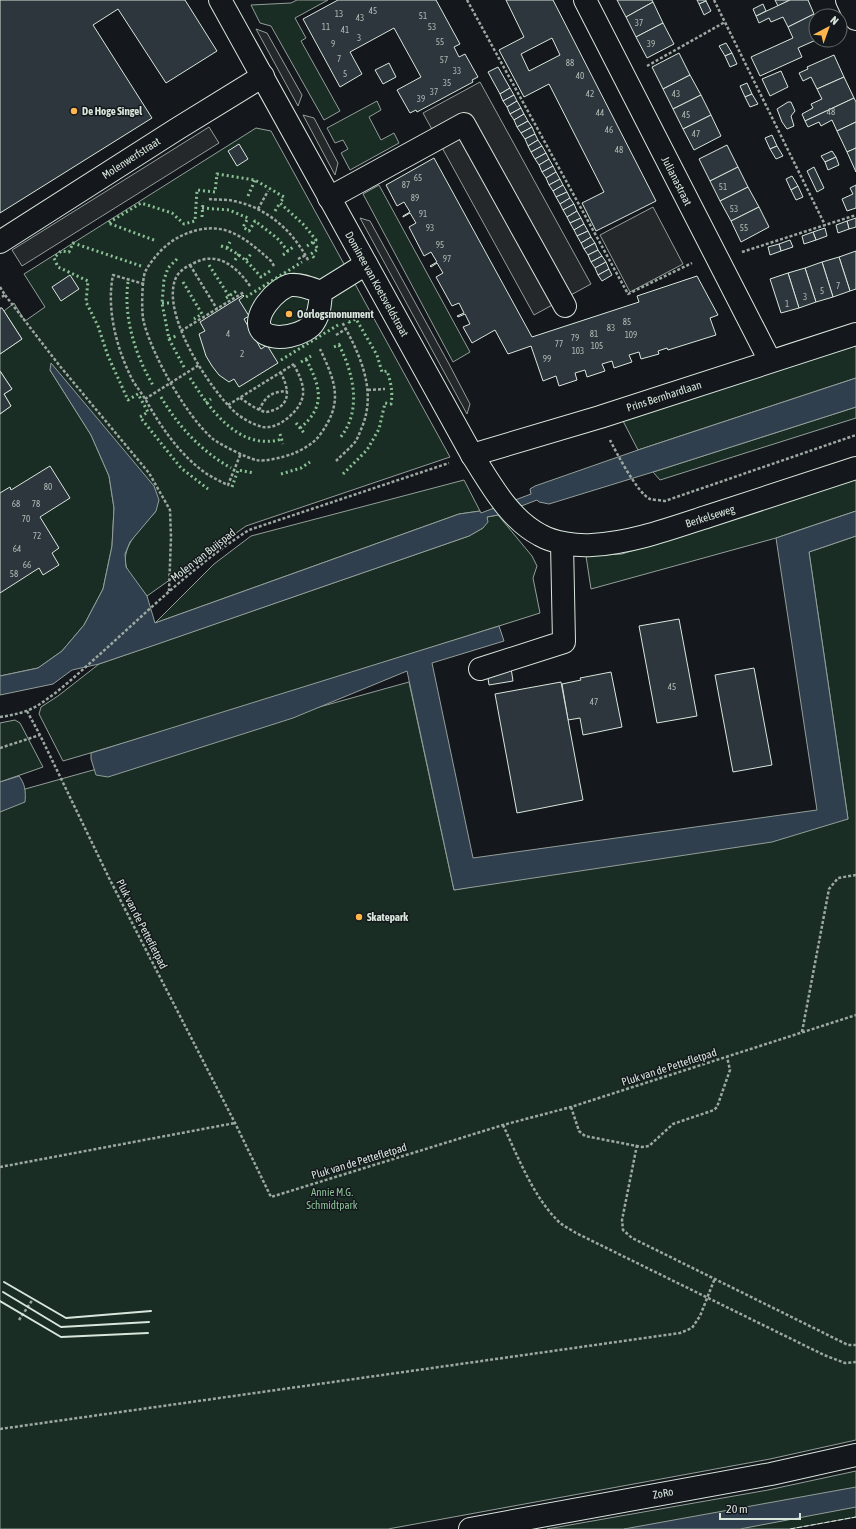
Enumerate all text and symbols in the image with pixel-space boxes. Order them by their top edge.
house number: 45 [369,6,377,16]
north arrow [808,8,848,48]
house number: 13 [335,9,343,19]
house number: 51 [419,11,427,21]
house number: 43 [356,13,364,23]
text: N [828,14,841,27]
house number: 37 [635,18,643,28]
house number: 11 [322,22,330,32]
house number: 53 [428,22,436,32]
house number: 41 [341,25,349,35]
house number: 3 [357,33,361,43]
house number: 55 [436,37,444,47]
house number: 9 [331,39,335,49]
house number: 39 [647,39,655,49]
house number: 7 [337,54,341,64]
house number: 57 [440,55,448,65]
house number: 88 [566,58,574,68]
house number: 33 [453,66,461,76]
house number: 5 [343,69,347,79]
house number: 40 [576,71,584,81]
house number: 35 [443,78,451,88]
house number: 37 [430,87,438,97]
house number: 42 [586,89,594,99]
house number: 43 [672,89,680,99]
house number: 39 [417,94,425,104]
place label: De Hoge Singel [82,105,143,117]
marker: De Hoge Singel [69,106,79,116]
house number: 48 [827,107,835,117]
house number: 44 [596,108,604,118]
house number: 45 [682,110,690,120]
house number: 46 [605,125,613,135]
house number: 47 [692,129,700,139]
street label: Molenwerfstraat [100,135,162,181]
house number: 48 [615,145,623,155]
street label: Julianastraat [660,155,694,207]
house number: 65 [414,173,422,183]
house number: 87 [402,180,410,190]
house number: 51 [719,182,727,192]
house number: 89 [411,193,419,203]
house number: 53 [730,204,738,214]
house number: 91 [419,209,427,219]
house number: 93 [426,223,434,233]
house number: 55 [740,223,748,233]
street label: Dominee van Koetsveldstraat [343,229,411,339]
house number: 95 [436,240,444,250]
house number: 97 [443,254,451,264]
house number: 7 [836,281,840,291]
house number: 5 [820,286,824,296]
house number: 3 [803,292,807,302]
house number: 1 [785,299,789,309]
place label: Oorlogsmonument [297,308,374,320]
marker: Oorlogsmonument [284,309,294,319]
house number: 85 [623,317,631,327]
house number: 83 [607,323,615,333]
house number: 4 [226,329,230,339]
house number: 81 [590,329,598,339]
house number: 109 [625,330,637,340]
house number: 79 [571,333,579,343]
house number: 77 [555,339,563,349]
house number: 105 [591,341,603,351]
house number: 103 [572,346,584,356]
house number: 2 [240,349,244,359]
house number: 99 [543,354,551,364]
street label: Prins Bernhardlaan [625,378,703,414]
house number: 80 [44,482,52,492]
house number: 68 [12,499,20,509]
house number: 78 [32,499,40,509]
street label: Berkelseweg [684,502,736,530]
house number: 70 [22,514,30,524]
street label: Molen van Buijspad [168,526,238,584]
house number: 72 [33,531,41,541]
house number: 64 [13,544,21,554]
house number: 66 [23,560,31,570]
house number: 58 [10,569,18,579]
house number: 45 [668,682,676,692]
house number: 47 [590,697,598,707]
street label: Pluk van de Pettefletpad [114,877,170,971]
place label: Skatepark [367,911,408,923]
marker: Skatepark [354,912,364,922]
street label: Pluk van de Pettefletpad [620,1046,718,1088]
street label: Pluk van de Pettefletpad [310,1141,408,1181]
park label: Annie M.G. Schmidtpark [306,1186,358,1211]
street label: ZoRo [652,1485,674,1501]
scale bar [720,1495,800,1521]
text: 20 m [726,1502,748,1516]

